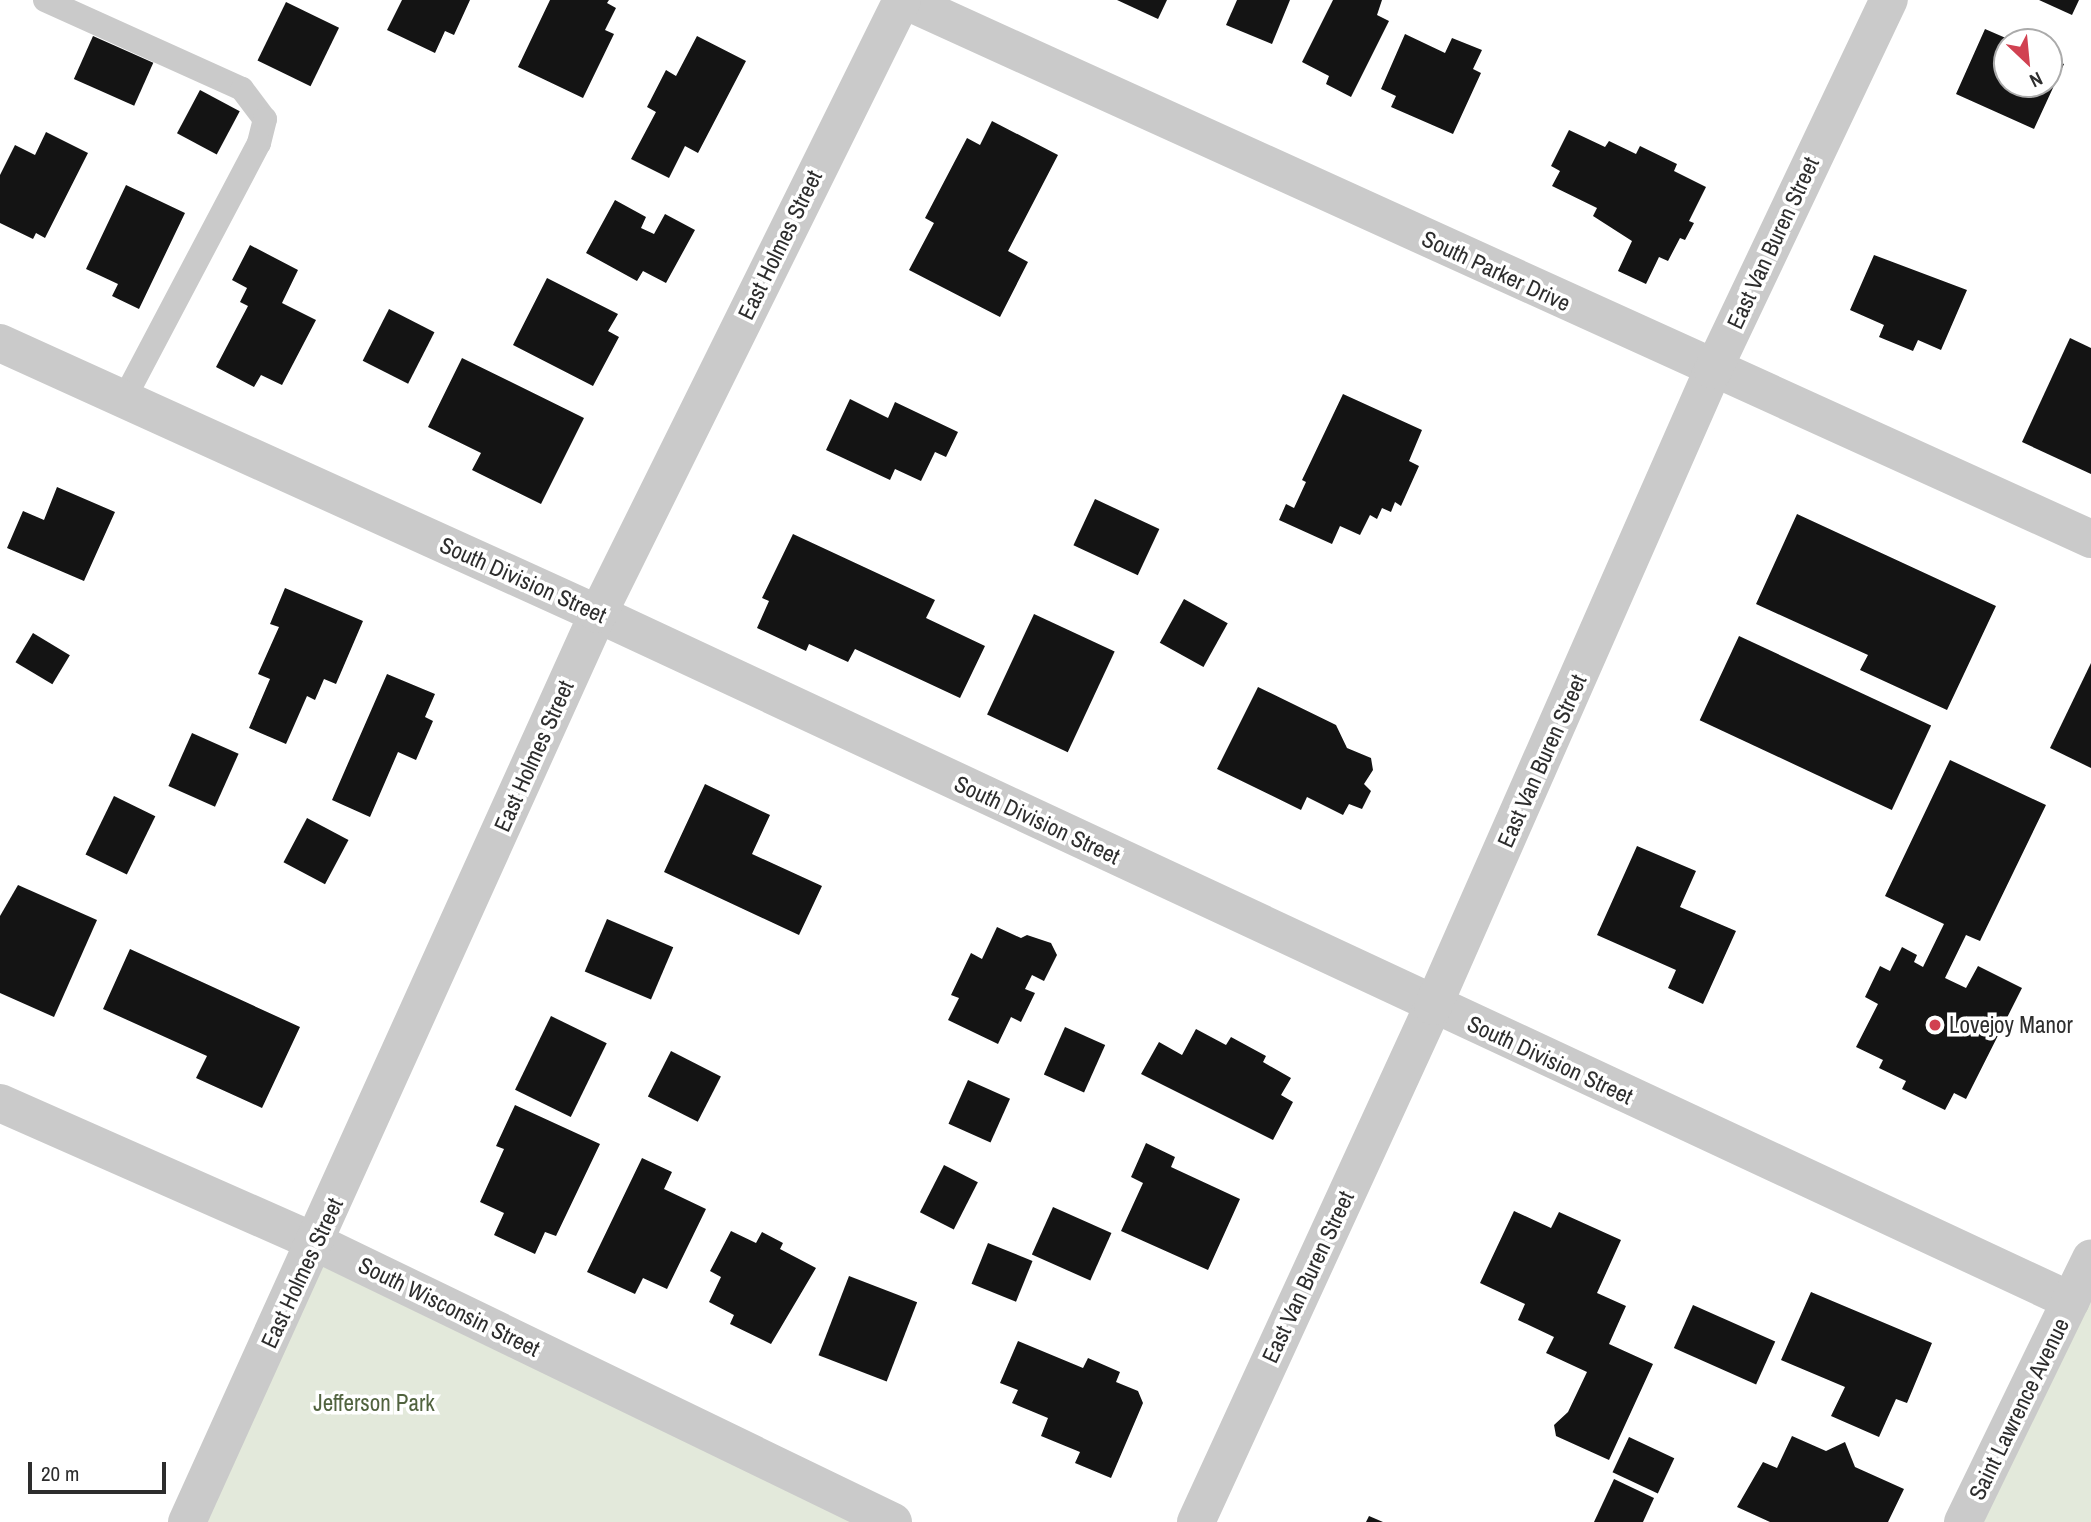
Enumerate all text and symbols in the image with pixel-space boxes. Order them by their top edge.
north arrow [1993,28,2063,98]
text: N [2026,66,2047,94]
street label: East Van Buren Street [1721,153,1825,333]
street label: East Holmes Street [732,166,828,324]
street label: South Parker Drive [1417,225,1575,317]
street label: South Division Street [435,531,611,629]
street label: East Van Buren Street [1492,670,1592,852]
street label: East Holmes Street [488,676,580,836]
street label: South Division Street [950,770,1124,870]
street label: South Division Street [1463,1010,1637,1110]
place label: Lovejoy Manor [1949,1011,2073,1039]
marker: Lovejoy Manor [1927,1017,1943,1033]
street label: East Van Buren Street [1256,1187,1360,1367]
street label: East Holmes Street [255,1194,349,1352]
street label: South Wisconsin Street [354,1251,544,1363]
street label: Saint Lawrence Avenue [1963,1313,2075,1505]
park label: Jefferson Park [313,1389,435,1417]
scale bar [32,1448,170,1492]
text: 20 m [41,1459,79,1488]

